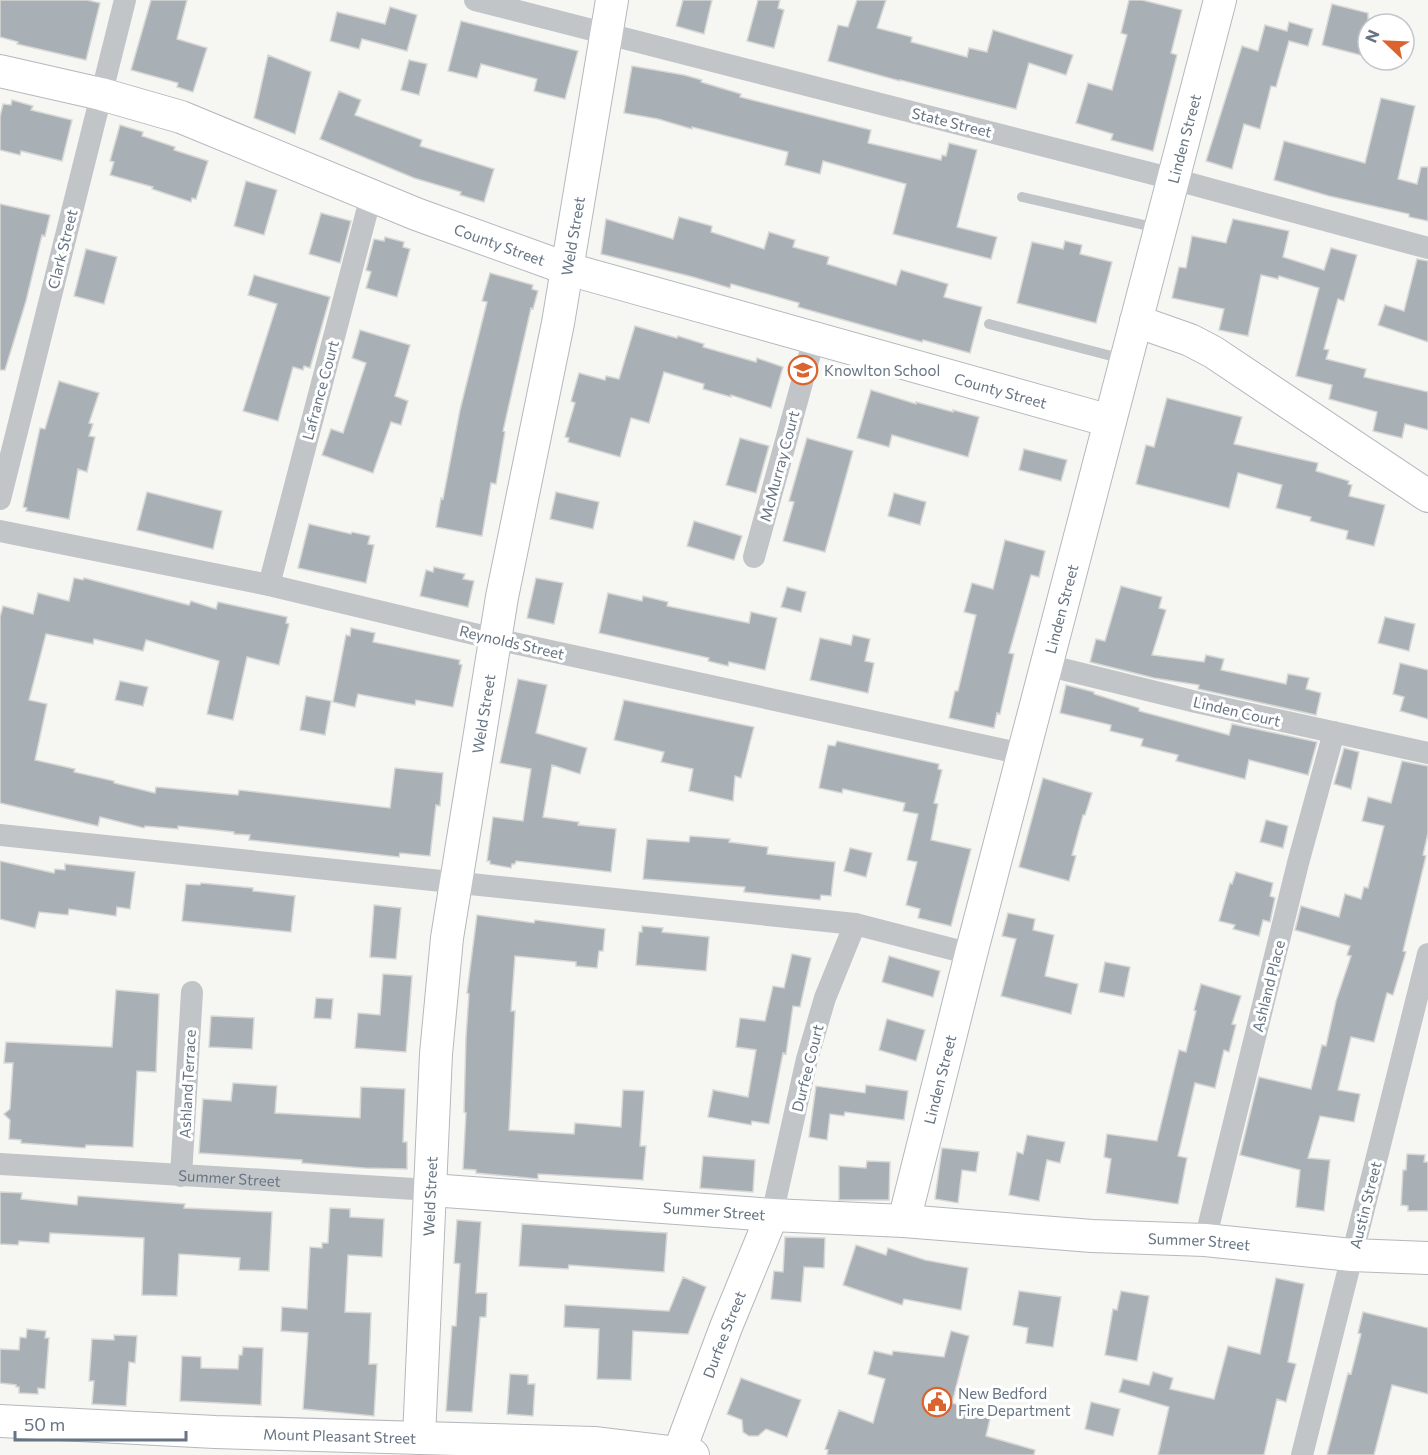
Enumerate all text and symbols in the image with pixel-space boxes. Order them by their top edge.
north arrow [1356,12,1416,72]
text: N [1361,27,1383,45]
street label: Linden Street [1164,92,1204,185]
street label: State Street [910,103,994,141]
street label: Weld Street [557,195,588,277]
street label: Clark Street [43,207,81,291]
street label: County Street [452,220,548,269]
street label: Lafrance Court [298,338,342,442]
school or university icon: Knowlton School [787,354,819,386]
place label: Knowlton School [824,361,940,379]
street label: County Street [952,369,1049,412]
street label: McMurray Court [756,408,802,524]
street label: Linden Street [1041,562,1081,655]
street label: Reynolds Street [458,621,566,663]
street label: Weld Street [468,673,498,755]
street label: Linden Court [1192,692,1282,730]
street label: Ashland Place [1248,938,1288,1034]
street label: Durfee Court [787,1022,827,1114]
street label: Ashland Terrace [175,1029,199,1139]
street label: Linden Street [920,1033,959,1126]
street label: Weld Street [419,1156,440,1237]
street label: Austin Street [1345,1160,1385,1250]
street label: Summer Street [178,1166,281,1190]
street label: Summer Street [662,1198,766,1223]
street label: Summer Street [1148,1229,1251,1254]
street label: Durfee Street [699,1288,749,1381]
place label: New Bedford Fire Department [958,1384,1071,1419]
public building icon: New Bedford Fire Department [921,1386,953,1418]
scale bar [15,1404,186,1442]
text: 50 m [24,1413,65,1435]
street label: Mount Pleasant Street [263,1424,416,1447]

